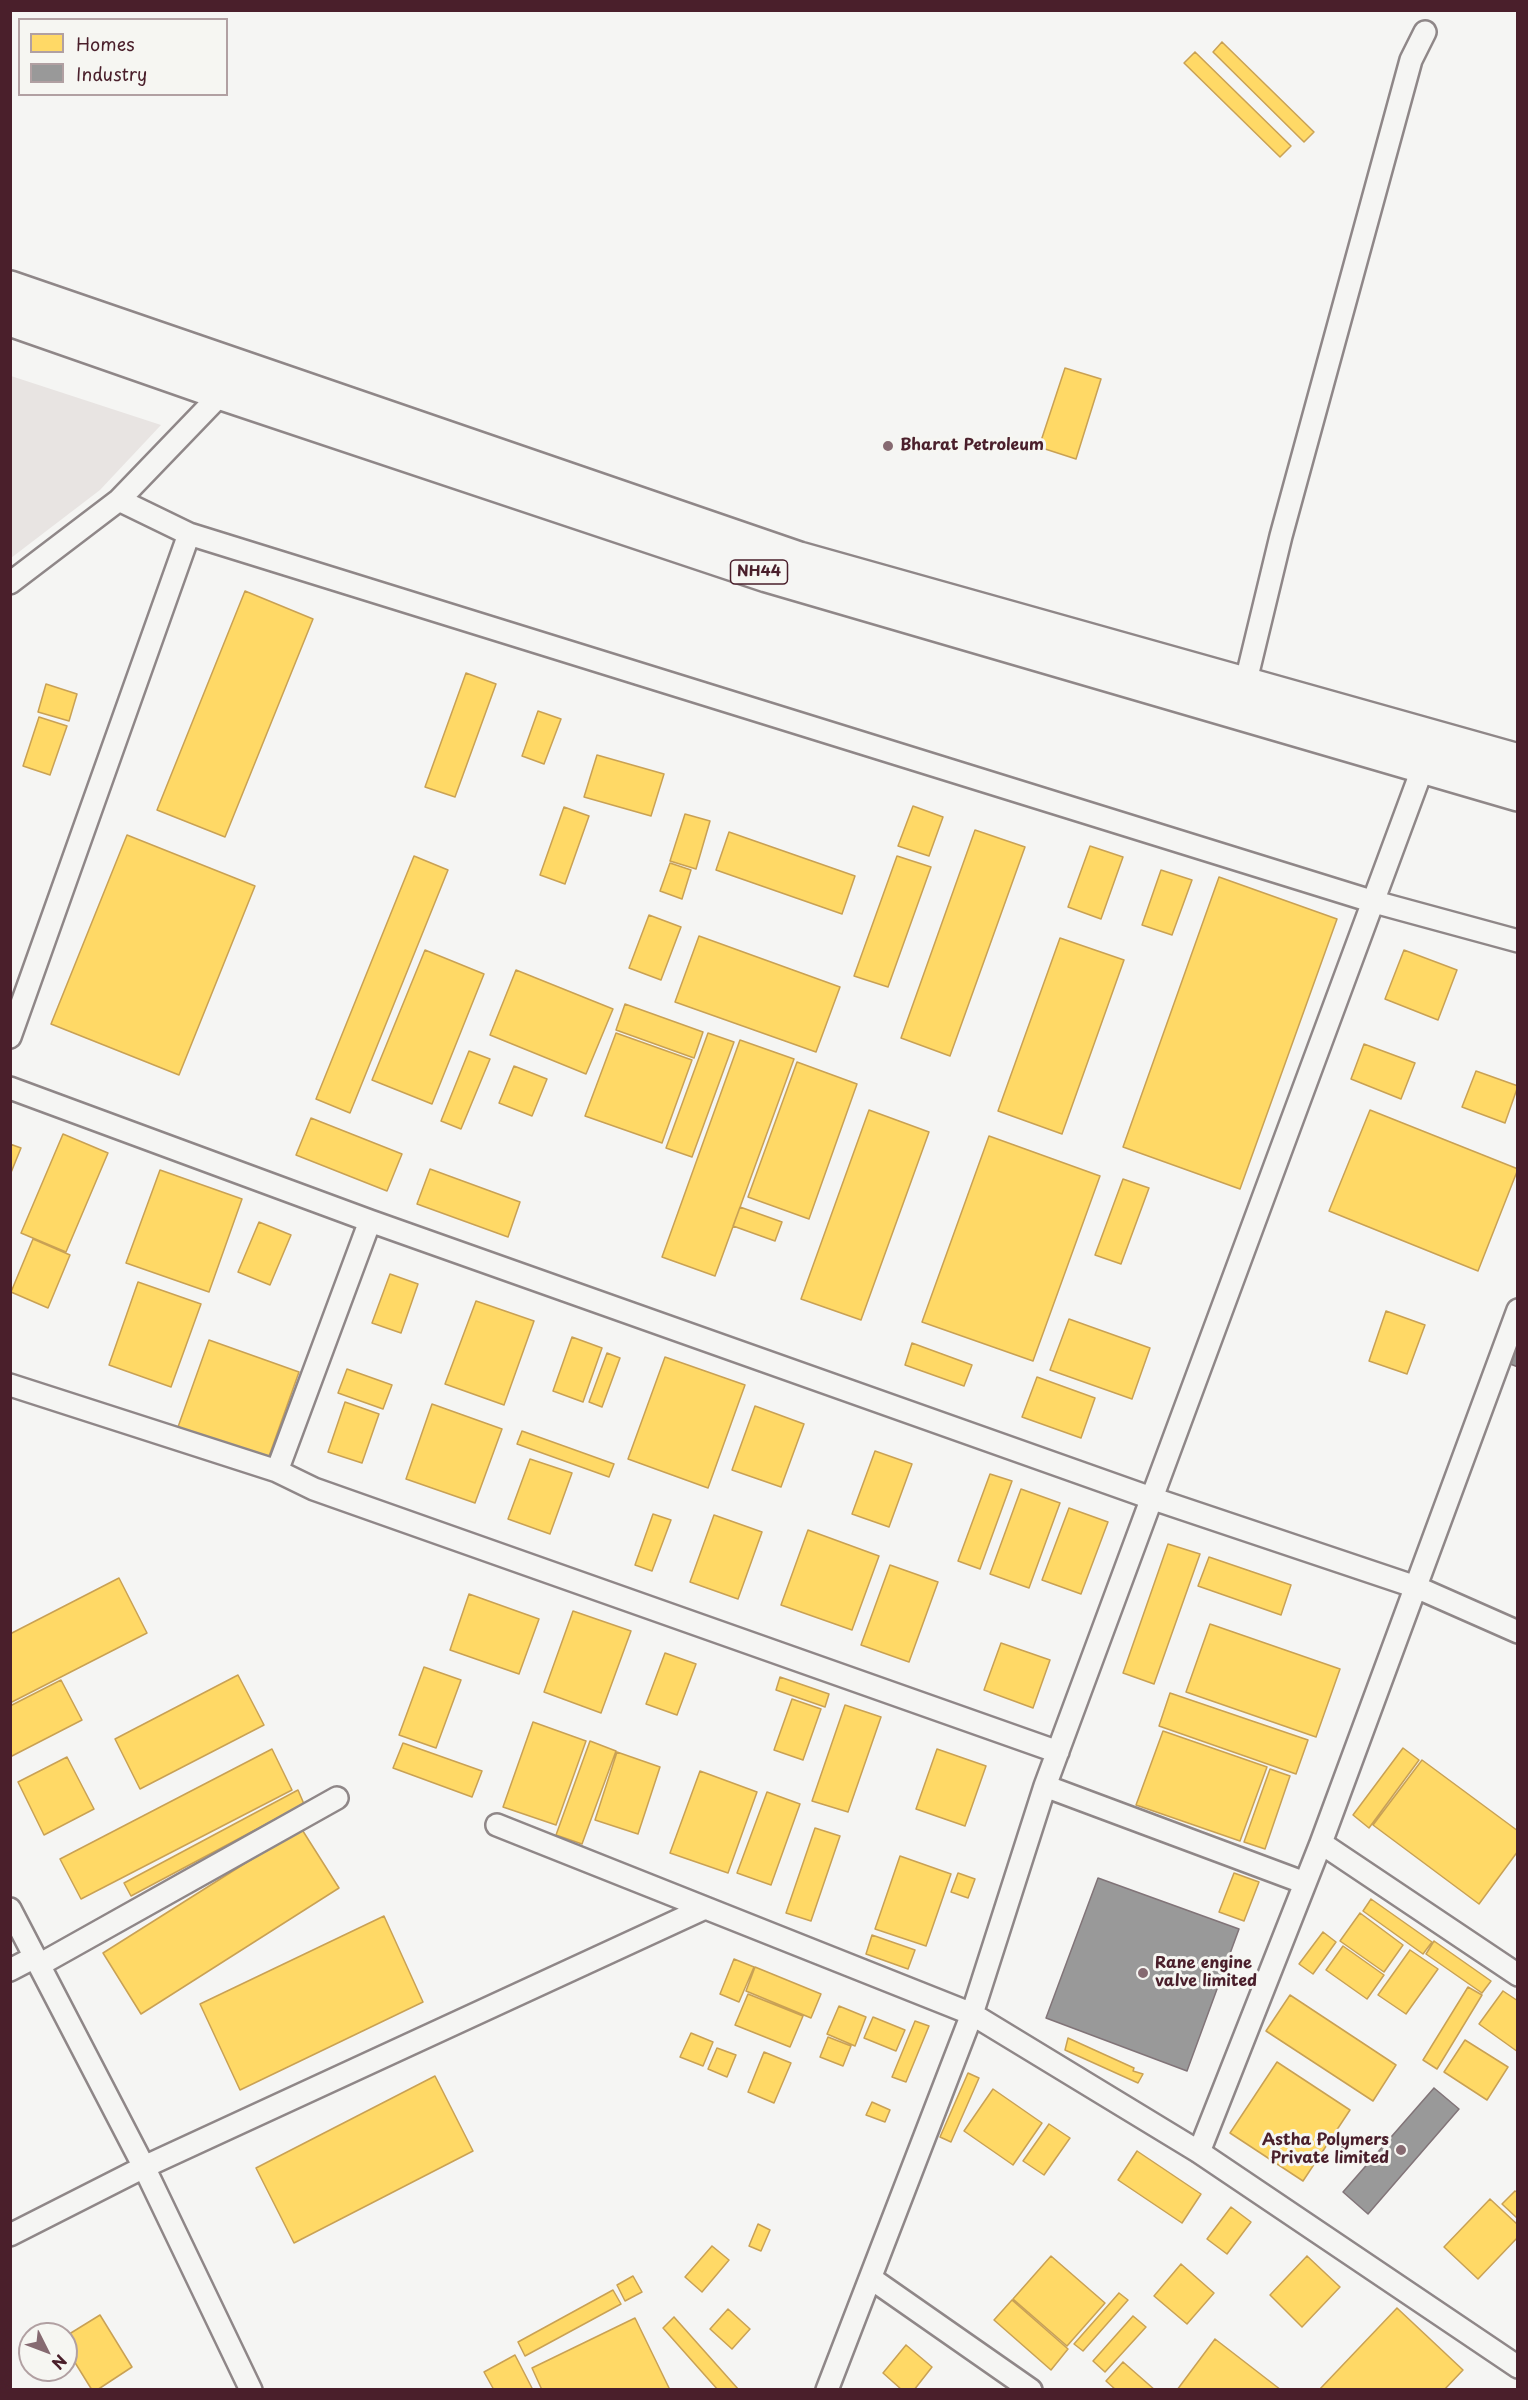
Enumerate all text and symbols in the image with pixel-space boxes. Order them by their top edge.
legend [18,18,228,96]
text: Homes [76,30,134,57]
text: Industry [76,60,147,87]
place label: Bharat Petroleum [900,436,1044,456]
marker: Bharat Petroleum [881,439,895,453]
road number: NH44 [730,560,788,584]
place label: Rane engine valve limited [1155,1954,1257,1992]
marker: Rane engine valve limited [1136,1966,1150,1980]
place label: Astha Polymers Private limited [1262,2131,1389,2169]
marker: Astha Polymers Private limited [1394,2143,1408,2157]
north arrow [18,2322,78,2382]
text: N [47,2350,73,2375]

